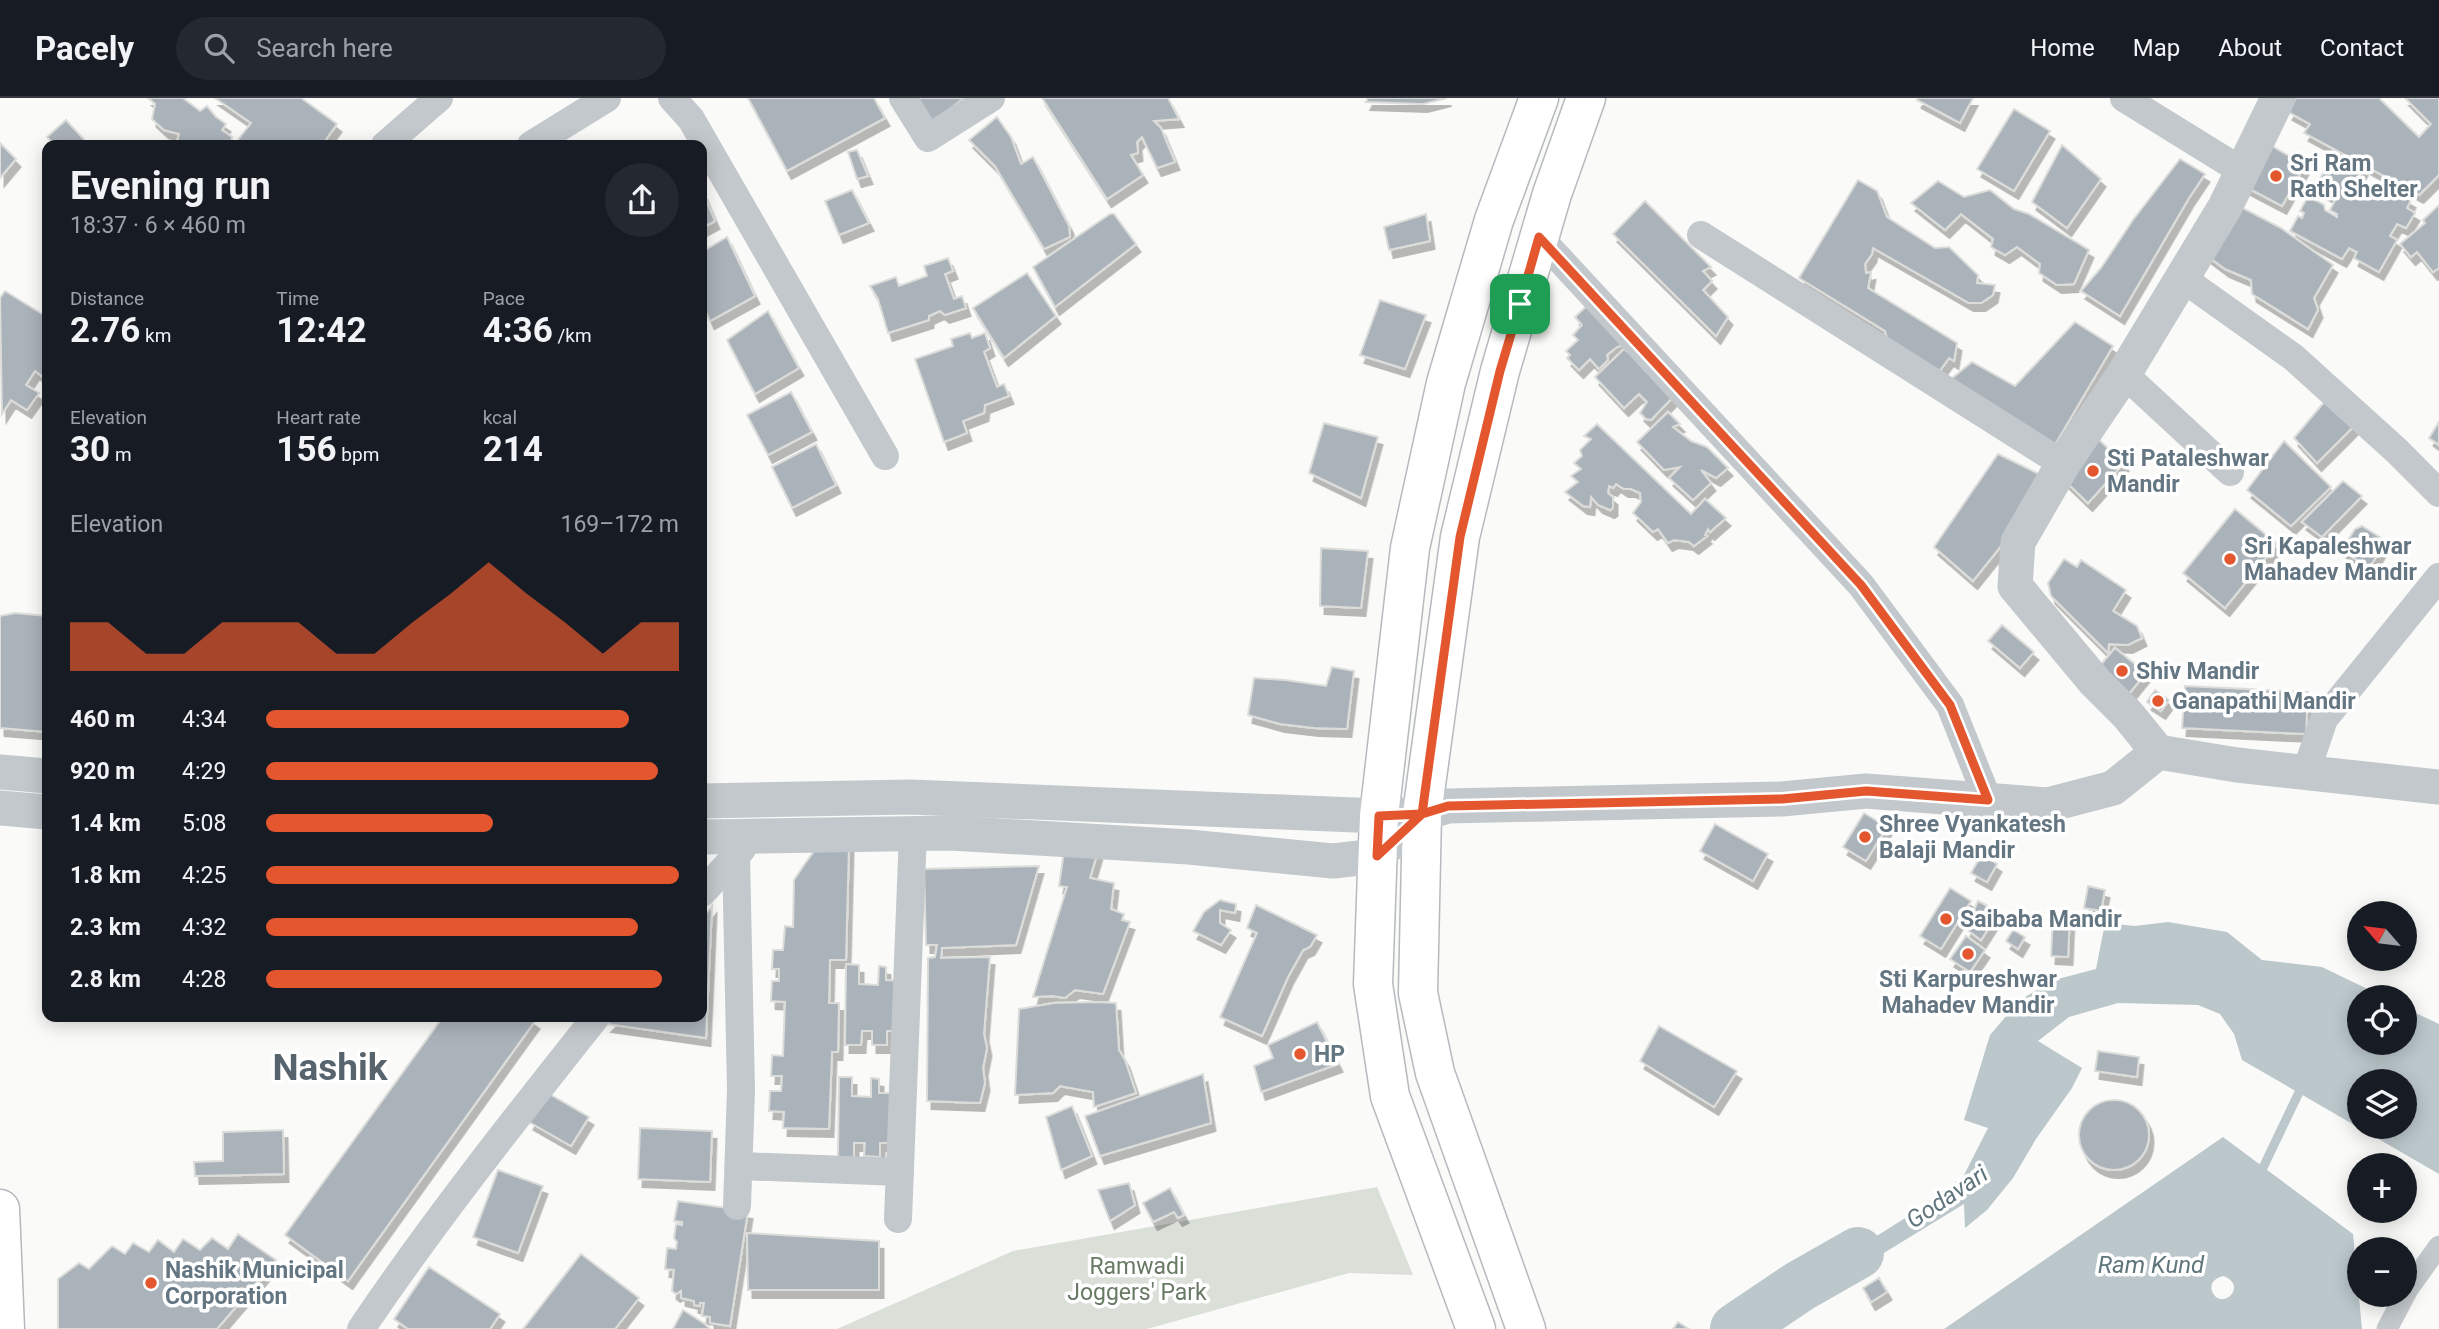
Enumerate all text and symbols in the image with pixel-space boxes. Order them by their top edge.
search box [176,17,666,80]
text: Pacely [35,29,134,68]
icon: search [200,29,238,67]
text: Search here [256,33,393,63]
text: Home [2030,34,2095,62]
text: Map [2133,34,2180,62]
text: About [2218,34,2282,62]
text: Contact [2320,34,2404,62]
place label: Sri Ram Rath Shelter [2290,150,2418,203]
button: share [605,163,679,237]
text: Evening run [70,164,271,208]
marker: Sri Ram Rath Shelter [2268,168,2284,184]
text: 18:37 · 6 × 460 m [70,212,246,239]
pin [1490,274,1550,334]
icon: arrive [1501,285,1539,323]
text: Distance [70,287,144,310]
text: Time [276,287,319,310]
text: Pace [483,287,525,310]
text: 2.76 [70,310,140,351]
text: 12:42 [276,310,367,351]
text: 4:36 [483,310,553,351]
text: km [140,324,171,347]
text: /km [553,324,592,347]
text: Elevation [70,406,147,429]
text: Heart rate [276,406,361,429]
text: kcal [483,406,517,429]
text: 30 [70,429,110,470]
text: 156 [276,429,337,470]
text: 214 [483,429,543,470]
text: m [110,443,132,466]
text: bpm [337,443,379,466]
place label: Sti Pataleshwar Mandir [2107,445,2269,498]
marker: Sti Pataleshwar Mandir [2085,463,2101,479]
text: Elevation [70,511,163,538]
text: 169–172 m [560,511,679,538]
place label: Sri Kapaleshwar Mahadev Mandir [2244,533,2418,586]
marker: Sri Kapaleshwar Mahadev Mandir [2222,551,2238,567]
place label: Shiv Mandir [2136,658,2260,685]
marker: Shiv Mandir [2114,663,2130,679]
place label: Ganapathi Mandir [2172,688,2356,715]
marker: Ganapathi Mandir [2150,693,2166,709]
text: 460 m [70,706,135,733]
text: 4:34 [182,706,226,733]
text: 920 m [70,758,135,785]
text: 4:29 [182,758,226,785]
text: 1.4 km [70,810,141,837]
text: 5:08 [182,810,226,837]
place label: Shree Vyankatesh Balaji Mandir [1879,811,2066,864]
marker: Shree Vyankatesh Balaji Mandir [1857,829,1873,845]
text: 1.8 km [70,862,141,889]
text: 4:25 [182,862,226,889]
north arrow [2347,901,2417,971]
map controls [2347,901,2417,1307]
place label: Saibaba Mandir [1960,906,2122,933]
marker: Saibaba Mandir [1938,911,1954,927]
text: 2.3 km [70,914,141,941]
text: 4:32 [182,914,226,941]
marker: Sti Karpureshwar Mahadev Mandir [1960,946,1976,962]
text: 2.8 km [70,966,141,993]
text: 4:28 [182,966,226,993]
place label: Sti Karpureshwar Mahadev Mandir [1879,966,2058,1019]
button: locate [2347,985,2417,1055]
place label: HP [1314,1041,1345,1068]
district label: Nashik [272,1046,389,1089]
marker: HP [1292,1046,1308,1062]
button: layers [2347,1069,2417,1139]
button: + [2347,1153,2417,1223]
water label: Godavari [1901,1159,1993,1234]
button: − [2347,1237,2417,1307]
water label: Ram Kund [2098,1251,2205,1279]
park label: Ramwadi Joggers' Park [1067,1253,1207,1306]
place label: Nashik Municipal Corporation [165,1257,344,1310]
marker: Nashik Municipal Corporation [143,1275,159,1291]

